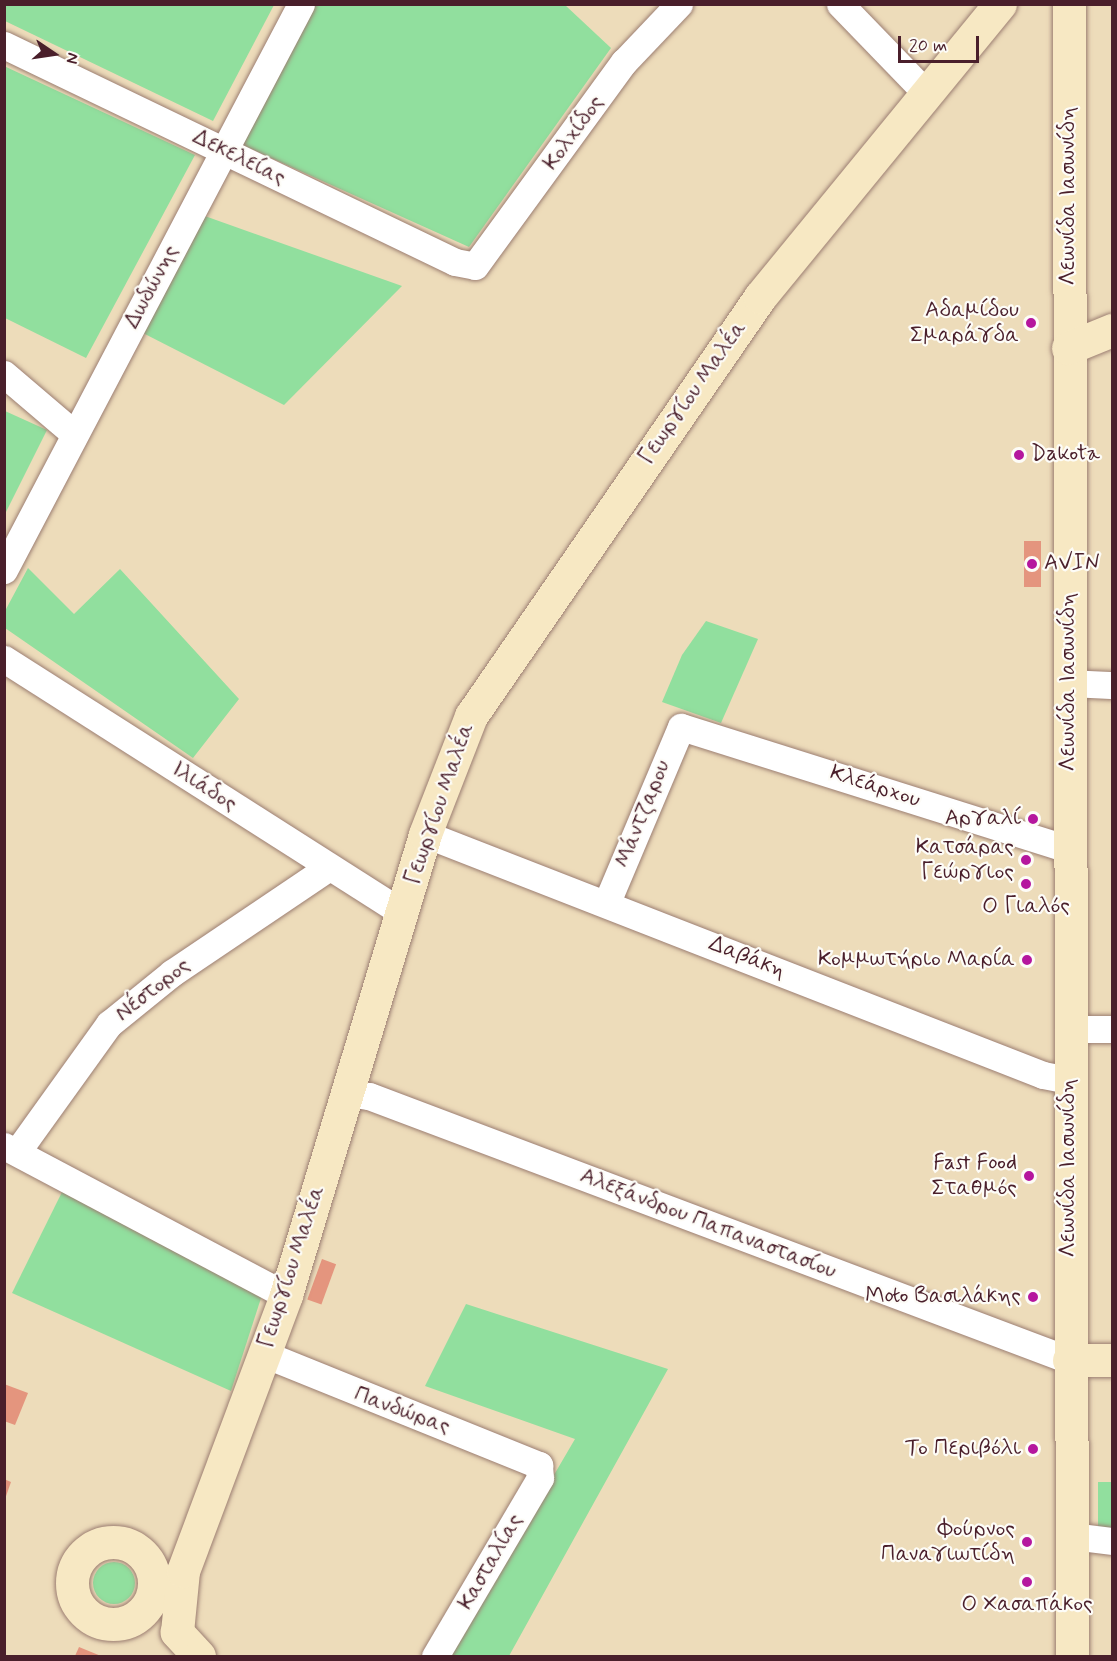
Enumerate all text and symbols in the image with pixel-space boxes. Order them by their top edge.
north arrow [24,24,84,84]
scale bar [901,24,982,62]
text: 20 m [909,34,947,58]
text: N [61,51,83,66]
street label: Κολχίδος [538,90,610,176]
street label: Λεωνίδα Ιασωνίδη [1056,107,1082,285]
street label: Δεκελείας [188,124,290,192]
street label: Δωδώνης [119,241,185,333]
place label: Αδαμίδου Σμαράγδα [910,297,1019,348]
street label: Γεωργίου Μαλέα [634,316,752,470]
marker: Αδαμίδου Σμαράγδα [1024,316,1038,330]
place label: Dakota [1031,442,1100,468]
marker: Dakota [1012,448,1026,462]
place label: AVIN [1044,551,1100,577]
marker: AVIN [1025,557,1039,571]
street label: Λεωνίδα Ιασωνίδη [1056,593,1082,771]
street label: Γεωργίου Μαλέα [400,720,480,888]
street label: Ιλιάδος [166,756,242,818]
street label: Μάντζαρου [609,756,677,872]
street label: Κλεάρχου [827,760,923,814]
place label: Αργαλί [945,806,1021,832]
marker: Αργαλί [1026,812,1040,826]
place label: Κατσάρας Γεώργιος [916,834,1014,885]
marker: Κατσάρας Γεώργιος [1019,853,1033,867]
marker: Ο Γιαλός [1019,877,1033,891]
place label: Ο Γιαλός [982,894,1070,920]
street label: Δαβάκη [705,931,789,985]
place label: Κομμωτήριο Μαρία [818,947,1015,973]
street label: Νέστορος [110,953,196,1027]
marker: Κομμωτήριο Μαρία [1020,953,1034,967]
street label: Λεωνίδα Ιασωνίδη [1056,1079,1082,1257]
place label: Fast Food Σταθμός [932,1150,1017,1202]
street label: Αλεξάνδρου Παπαναστασίου [576,1163,840,1285]
marker: Fast Food Σταθμός [1022,1169,1036,1183]
street label: Γεωργίου Μαλέα [253,1182,331,1352]
place label: Moto Bασιλάκης [866,1284,1021,1310]
marker: Moto Bασιλάκης [1026,1290,1040,1304]
street label: Πανδώρας [350,1381,454,1441]
place label: Το Περιβόλι [905,1436,1021,1462]
marker: Το Περιβόλι [1026,1442,1040,1456]
street label: Κασταλίας [453,1509,529,1615]
place label: Φούρνος Παναγιωτίδη [881,1516,1015,1568]
marker: Φούρνος Παναγιωτίδη [1020,1535,1034,1549]
marker: Ο Χασαπάκος [1020,1575,1034,1589]
place label: Ο Χασαπάκος [961,1592,1093,1618]

